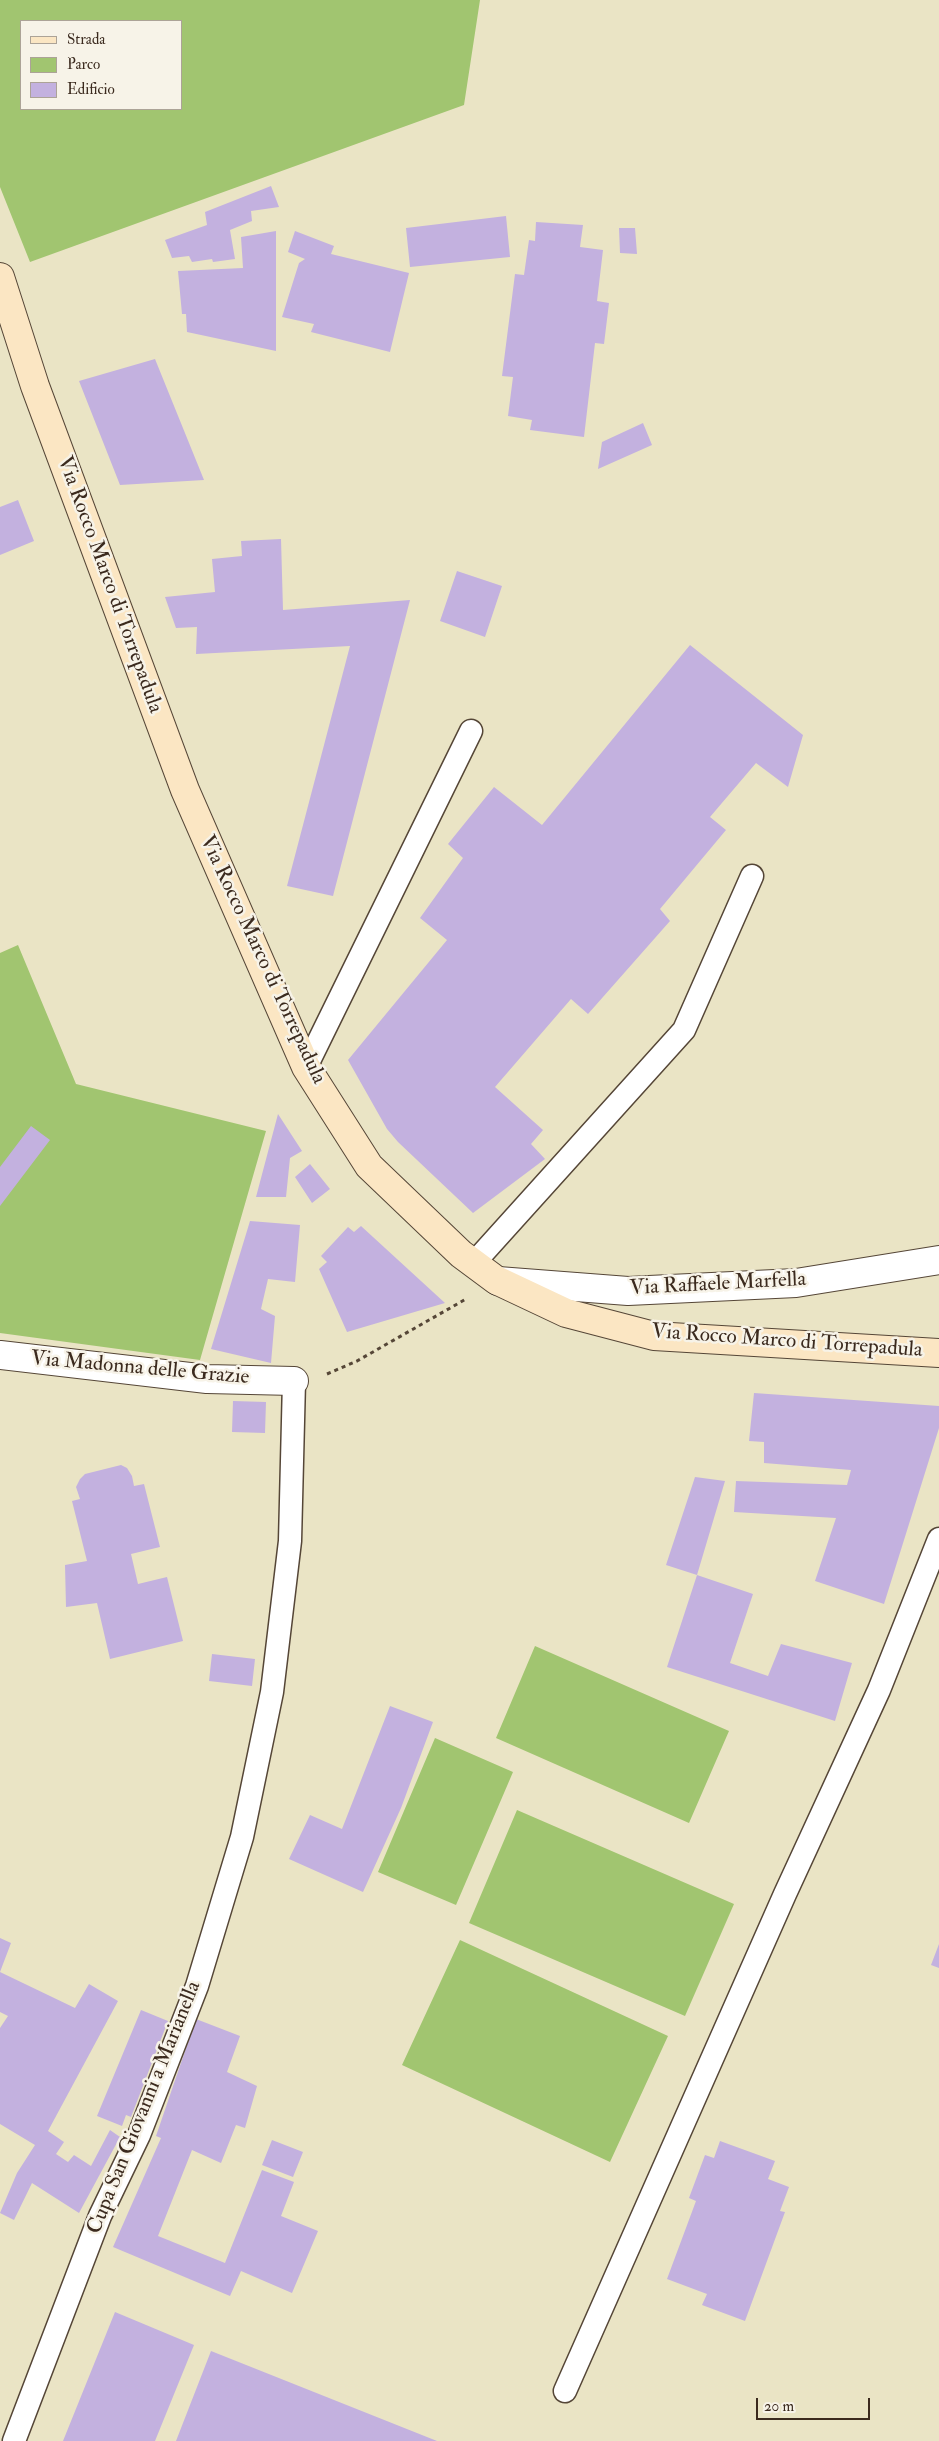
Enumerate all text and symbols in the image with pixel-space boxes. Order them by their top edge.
legend [20,20,182,110]
text: Strada [67,30,106,49]
text: Parco [67,55,100,74]
text: Edificio [67,80,115,99]
street label: Via Rocco Marco di Torrepadula [51,453,167,717]
street label: Via Rocco Marco di Torrepadula [193,832,331,1088]
street label: Via Raffaele Marfella [629,1268,807,1302]
street label: Via Rocco Marco di Torrepadula [651,1320,923,1364]
street label: Via Madonna delle Grazie [30,1347,250,1391]
street label: Cupa San Giovanni a Marianella [83,1978,207,2238]
scale bar [759,2388,873,2420]
text: 20 m [764,2397,794,2416]

